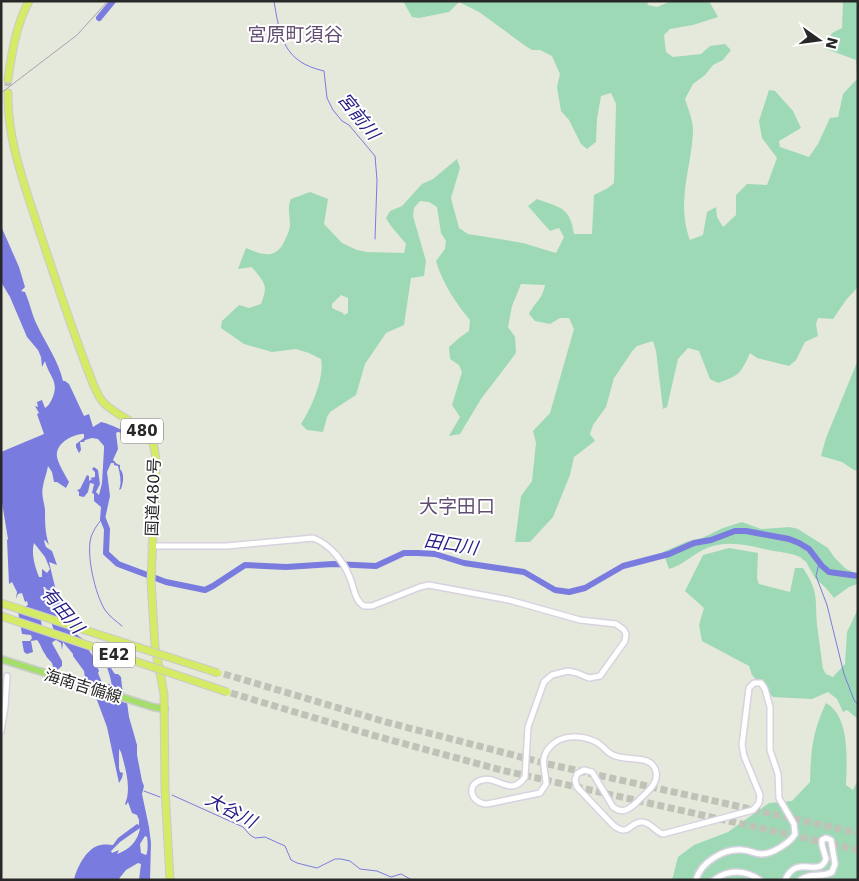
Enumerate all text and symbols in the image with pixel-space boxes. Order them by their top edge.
north arrow [794,15,844,65]
district label: 宮原町須谷 [247,23,343,45]
text: N [822,36,841,51]
water label: 宮前川 [334,88,385,145]
road number: 480 [121,418,163,444]
street label: 国道480号 [142,457,164,537]
district label: 大字田口 [419,495,495,517]
water label: 田口川 [423,529,481,559]
water label: 有田川 [38,583,90,639]
road number: E42 [93,642,135,668]
street label: 海南吉備線 [42,665,124,707]
water label: 大谷川 [202,788,262,833]

